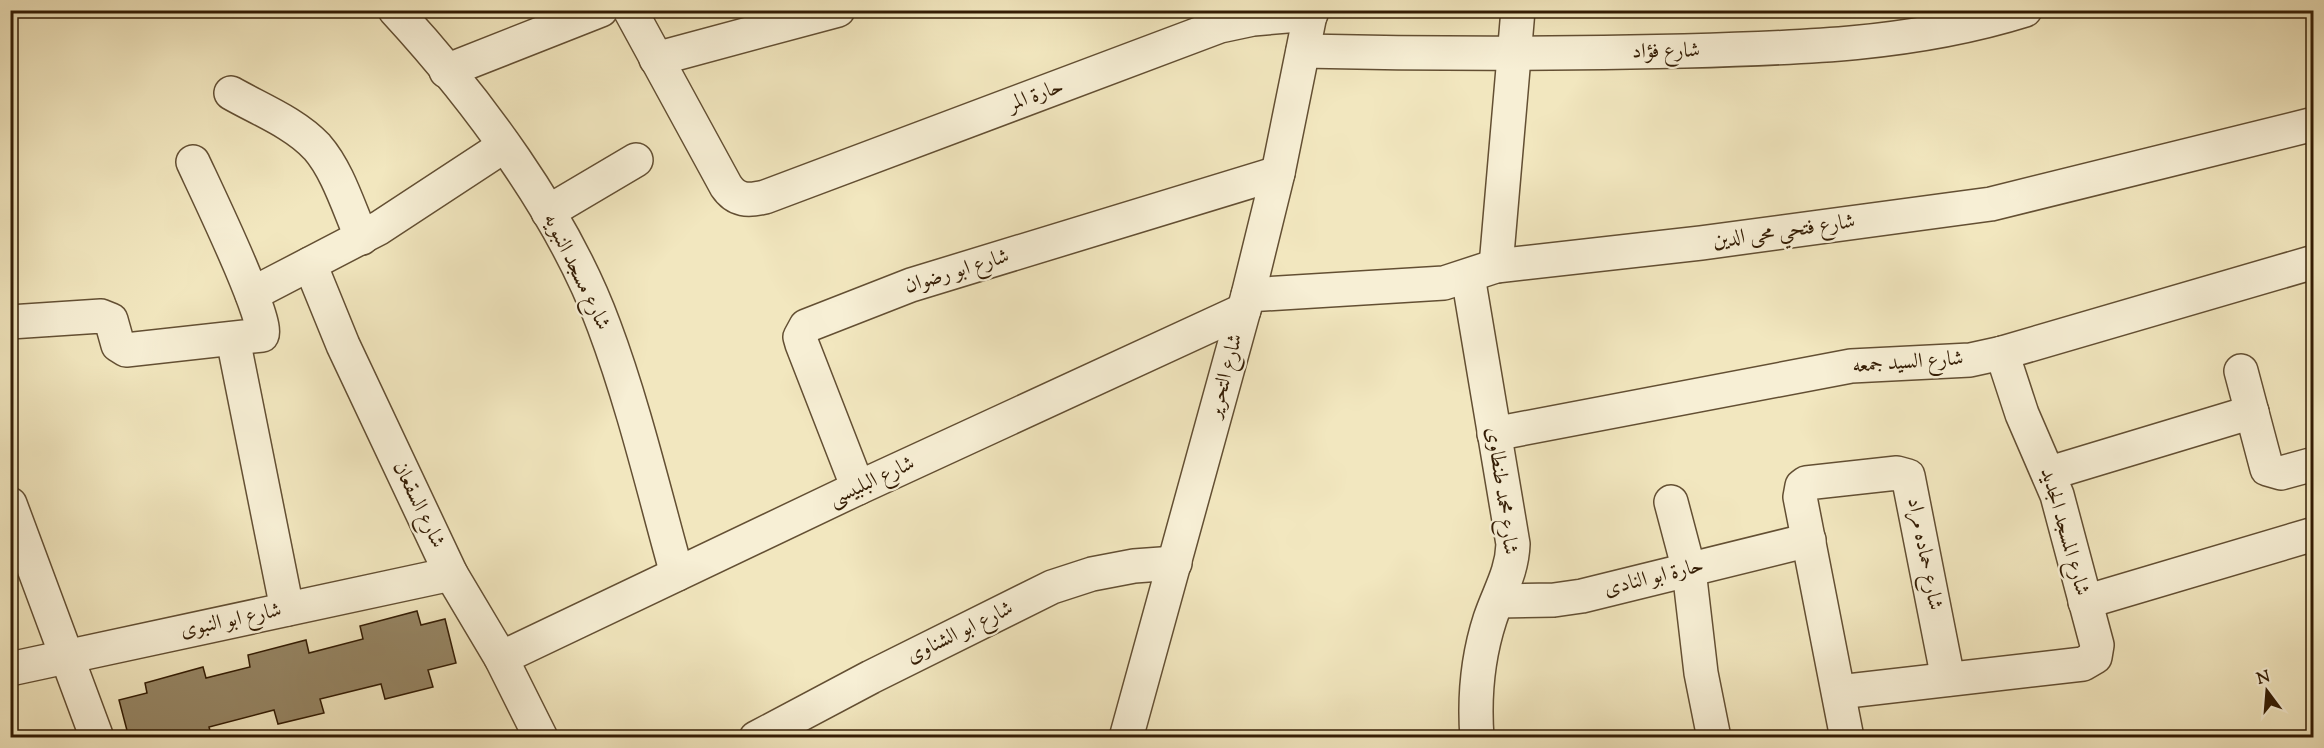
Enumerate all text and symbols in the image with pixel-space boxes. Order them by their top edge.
street label: شارع فؤاد [1632,36,1700,69]
street label: حارة المر [1002,72,1068,121]
street label: شارع فتحي محى الدين [1711,207,1858,260]
street label: شارع مسجد النبويه [534,208,617,336]
street label: شارع ابو رضوان [901,242,1013,303]
street label: شارع التحرير [1200,331,1253,424]
street label: شارع السيد جمعه [1851,344,1965,383]
street label: شارع محمد طنطاوى [1476,425,1525,557]
street label: شارع البلبيسى [824,449,920,516]
street label: شارع السقعان [383,456,452,554]
street label: شارع المسجد الجديد [2030,465,2097,600]
street label: شارع حماده مراد [1897,495,1950,613]
street label: حارة ابو النادى [1601,551,1707,605]
street label: شارع ابو الشناوى [901,594,1019,673]
street label: شارع ابو النبوى [178,596,285,647]
north arrow [2237,661,2297,721]
text: N [2254,666,2273,692]

